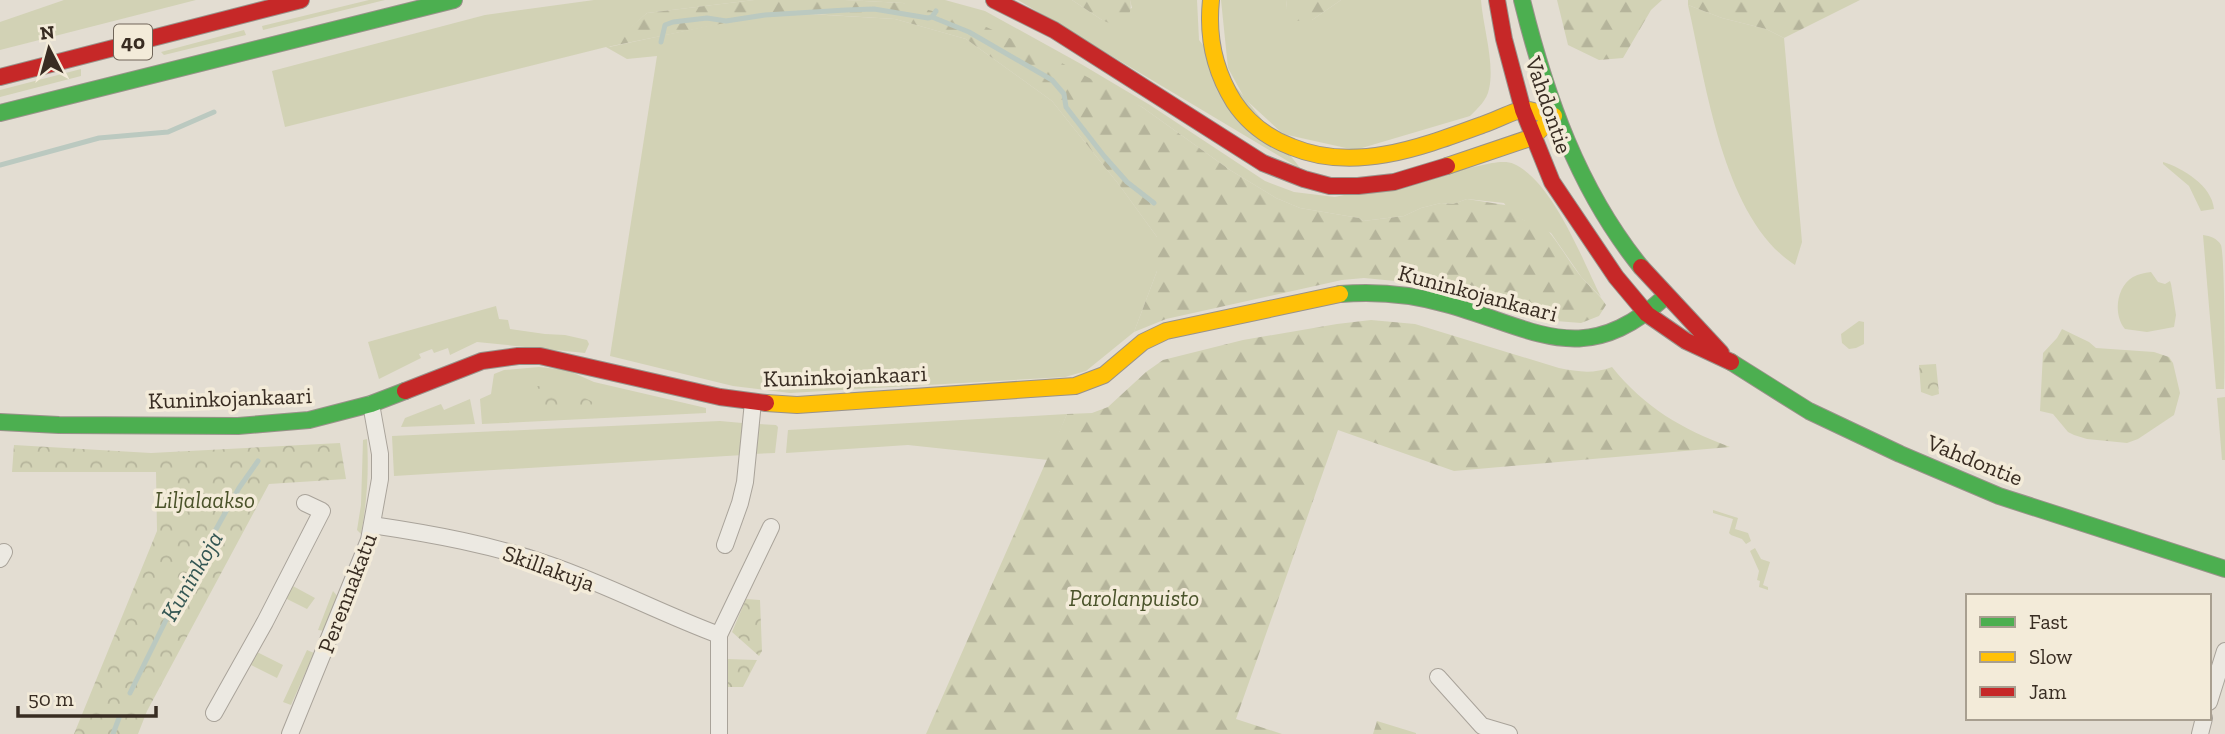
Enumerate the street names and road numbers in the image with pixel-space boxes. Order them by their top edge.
road number: 40 [114,24,152,60]
street label: Vahdontie [1519,52,1579,157]
street label: Kuninkojankaari [1395,258,1561,328]
street label: Kuninkojankaari [763,359,927,393]
street label: Kuninkojankaari [148,381,312,415]
street label: Vahdontie [1922,428,2027,492]
street label: Perennakatu [311,529,383,657]
street label: Skillakuja [499,538,599,598]

